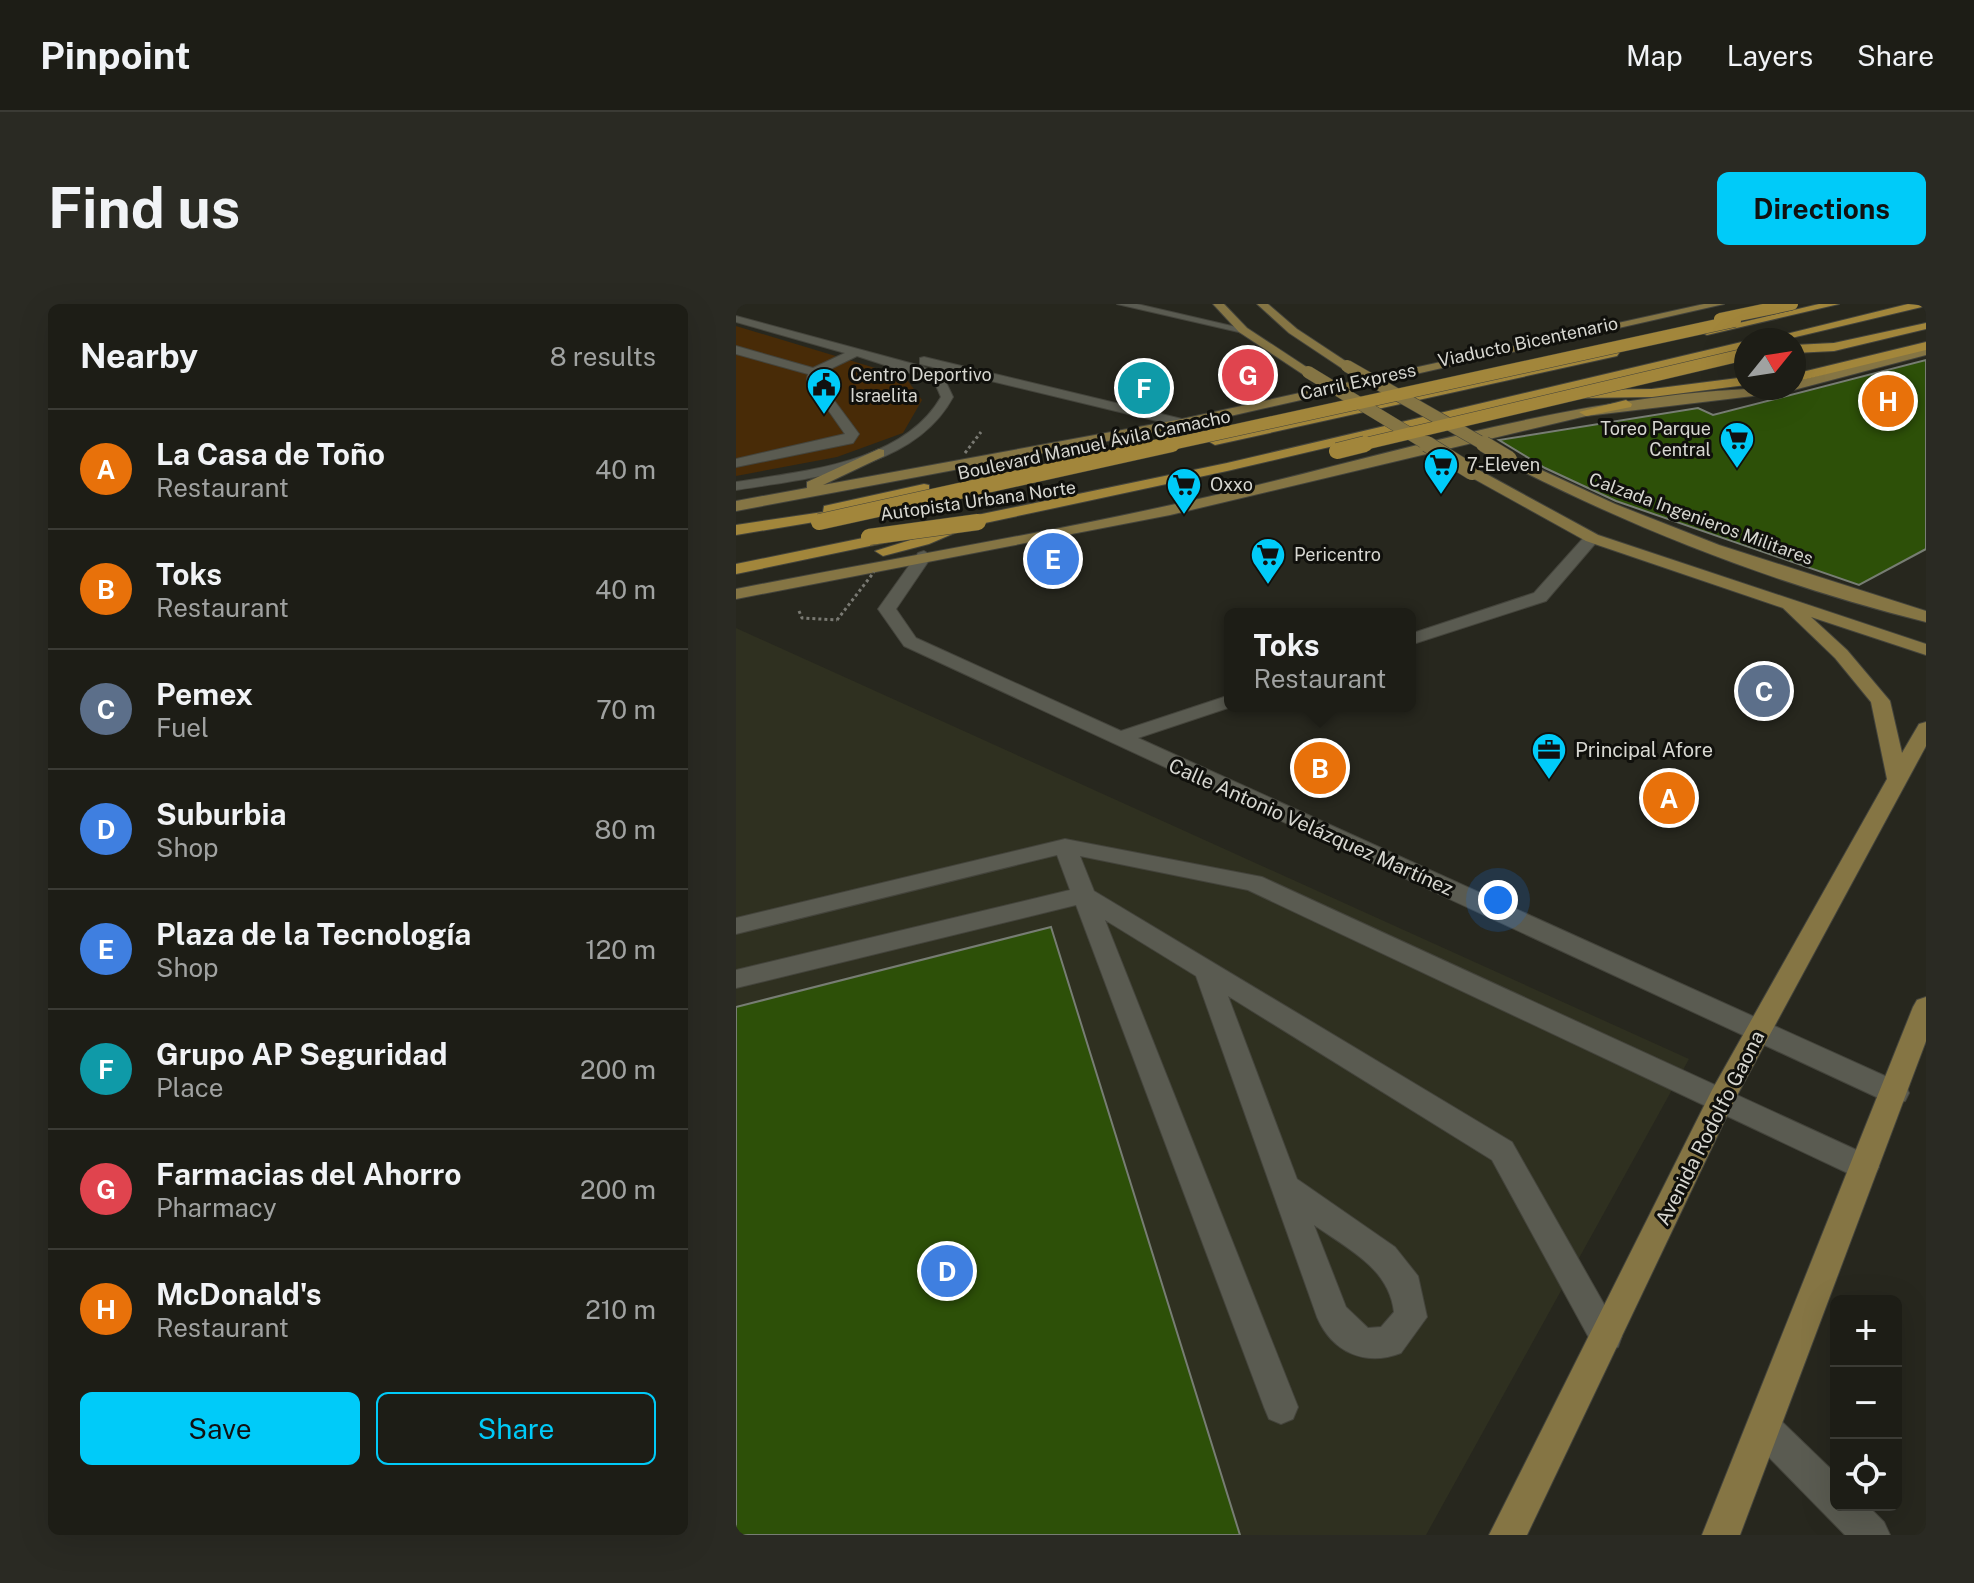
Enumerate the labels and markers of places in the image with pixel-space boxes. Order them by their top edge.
pin: G [1222,345,1274,405]
pin: F [1118,358,1170,418]
place label: Centro Deportivo Israelita [850,364,992,406]
public building icon: Centro Deportivo Israelita [805,366,843,416]
pin: H [1862,371,1914,431]
place label: Toreo Parque Central [1600,418,1711,460]
supermarket icon: Toreo Parque Central [1718,420,1756,470]
supermarket icon: 7-Eleven [1422,446,1460,496]
place label: 7-Eleven [1467,454,1540,475]
supermarket icon: Oxxo [1165,466,1203,516]
place label: Oxxo [1210,474,1253,495]
pin: E [1027,529,1079,589]
supermarket icon: Pericentro [1249,536,1287,586]
place label: Pericentro [1294,544,1381,565]
pin: C [1738,661,1790,721]
office icon: Principal Afore [1530,731,1568,781]
pin: B [1294,738,1346,798]
place label: Principal Afore [1575,738,1713,762]
pin: A [1643,768,1695,828]
pin: D [921,1241,973,1301]

